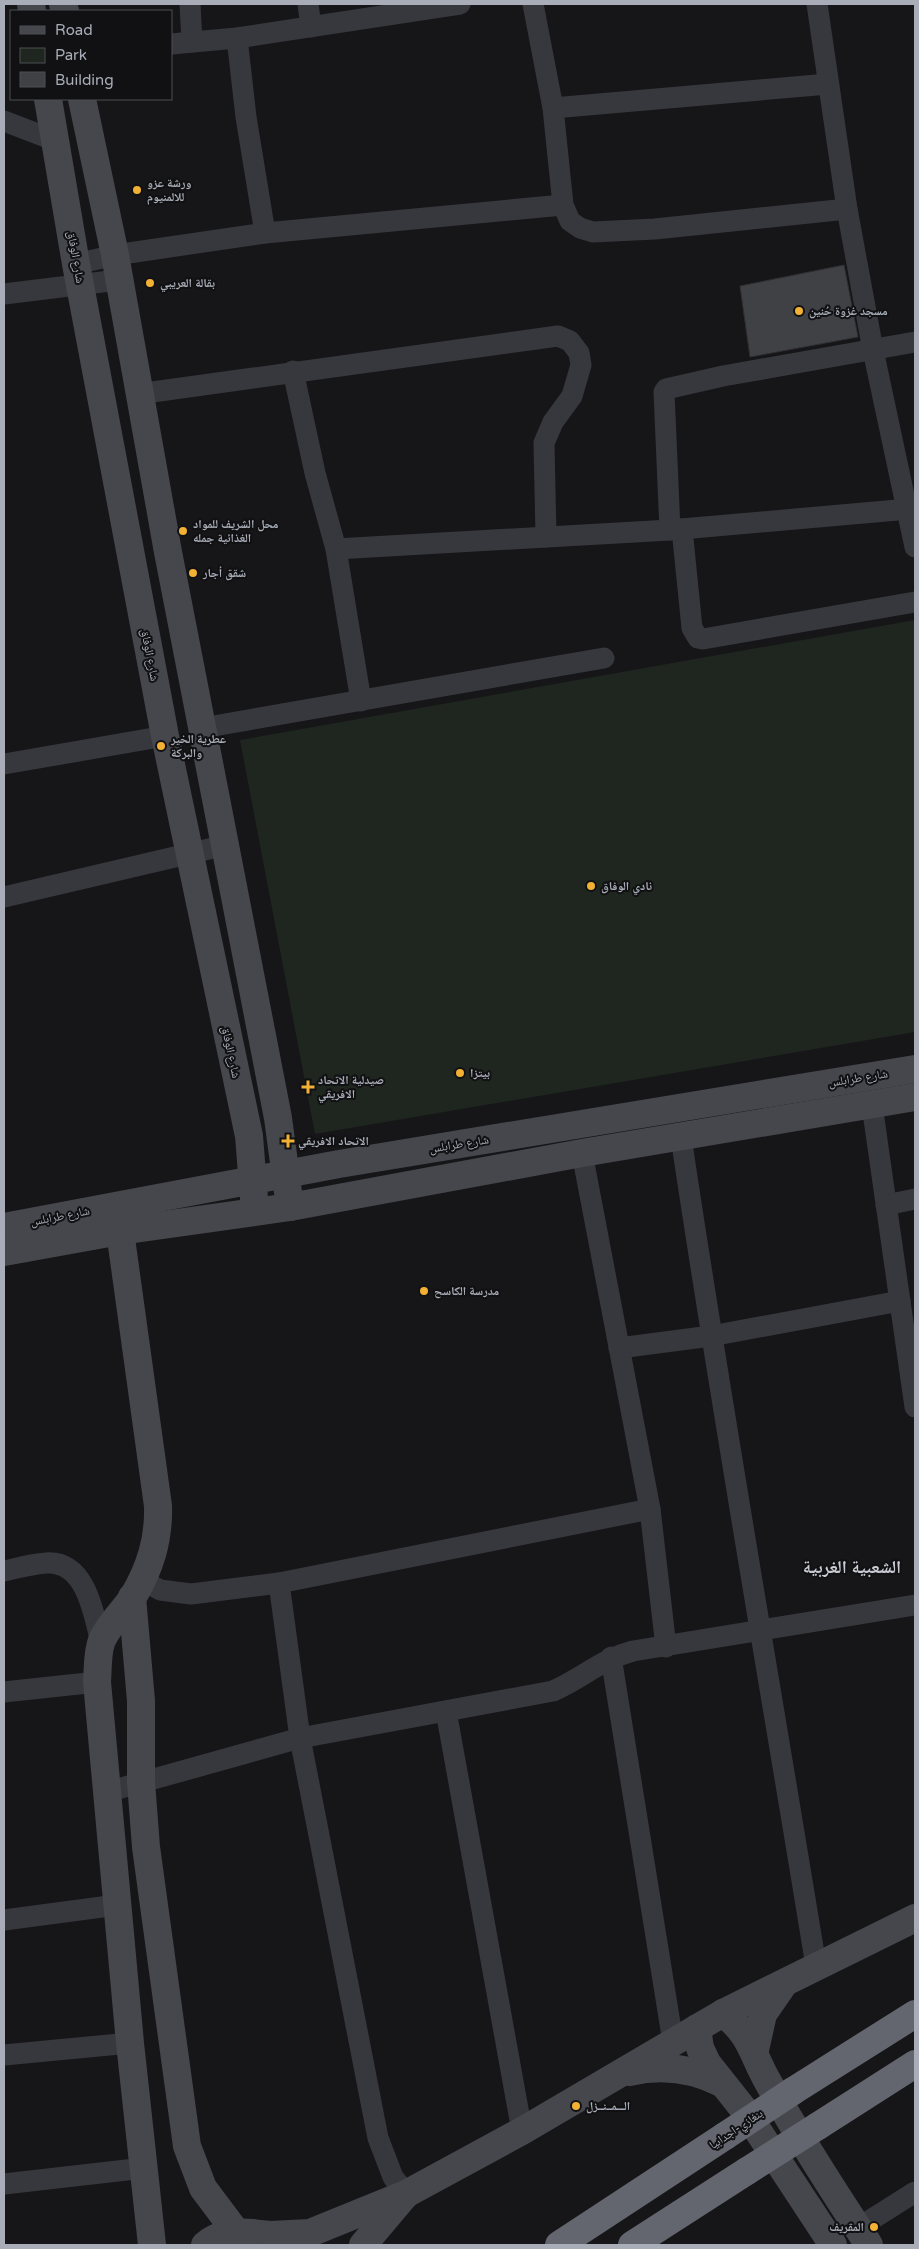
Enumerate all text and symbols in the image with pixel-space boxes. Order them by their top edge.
legend [10,10,172,100]
text: Road [55,21,93,39]
text: Park [55,46,87,64]
text: Building [55,71,114,89]
place label: ورشة عزو للالمنيوم [147,176,192,205]
marker: ورشة عزو للالمنيوم [131,184,143,196]
street label: شارع الوفاق [64,230,87,284]
place label: بقالة العريبي [160,276,215,293]
marker: بقالة العريبي [144,277,156,289]
place label: مسجد غزوة حُنين [809,304,888,319]
marker: مسجد غزوة حُنين [793,305,805,317]
place label: محل الشريف للمواد الغذائية جمله [193,517,279,545]
marker: محل الشريف للمواد الغذائية جمله [177,525,189,537]
place label: شقق أجار [202,566,246,581]
marker: شقق أجار [187,567,199,579]
street label: شارع الوفاق [137,628,162,683]
place label: عطرية الخير والبركة [170,732,226,760]
marker: عطرية الخير والبركة [155,740,167,752]
place label: نادي الوفاق [601,879,652,896]
marker: نادي الوفاق [585,880,597,892]
street label: شارع الوفاق [218,1025,243,1080]
place label: بيتزا [470,1066,490,1080]
street label: شارع طرابلس [827,1066,889,1091]
marker: بيتزا [454,1067,466,1079]
place label: صيدلية الاتحاد الافريقي [318,1073,384,1104]
marker: صيدلية الاتحاد الافريقي [302,1081,314,1093]
street label: شارع طرابلس [428,1132,490,1157]
place label: الاتحاد الافريقي [298,1134,369,1151]
marker: الاتحاد الافريقي [282,1135,294,1147]
street label: شارع طرابلس [29,1203,91,1230]
place label: مدرسة الكاسح [434,1284,500,1299]
marker: مدرسة الكاسح [418,1285,430,1297]
district label: الشعبية الغربية [803,1556,901,1578]
place label: الـــمــنــزل [586,2099,630,2114]
marker: الـــمــنــزل [570,2100,582,2112]
street label: بنغازي-اجدابيا [707,2106,767,2155]
place label: المقريف [829,2220,864,2234]
marker: المقريف [868,2221,880,2233]

